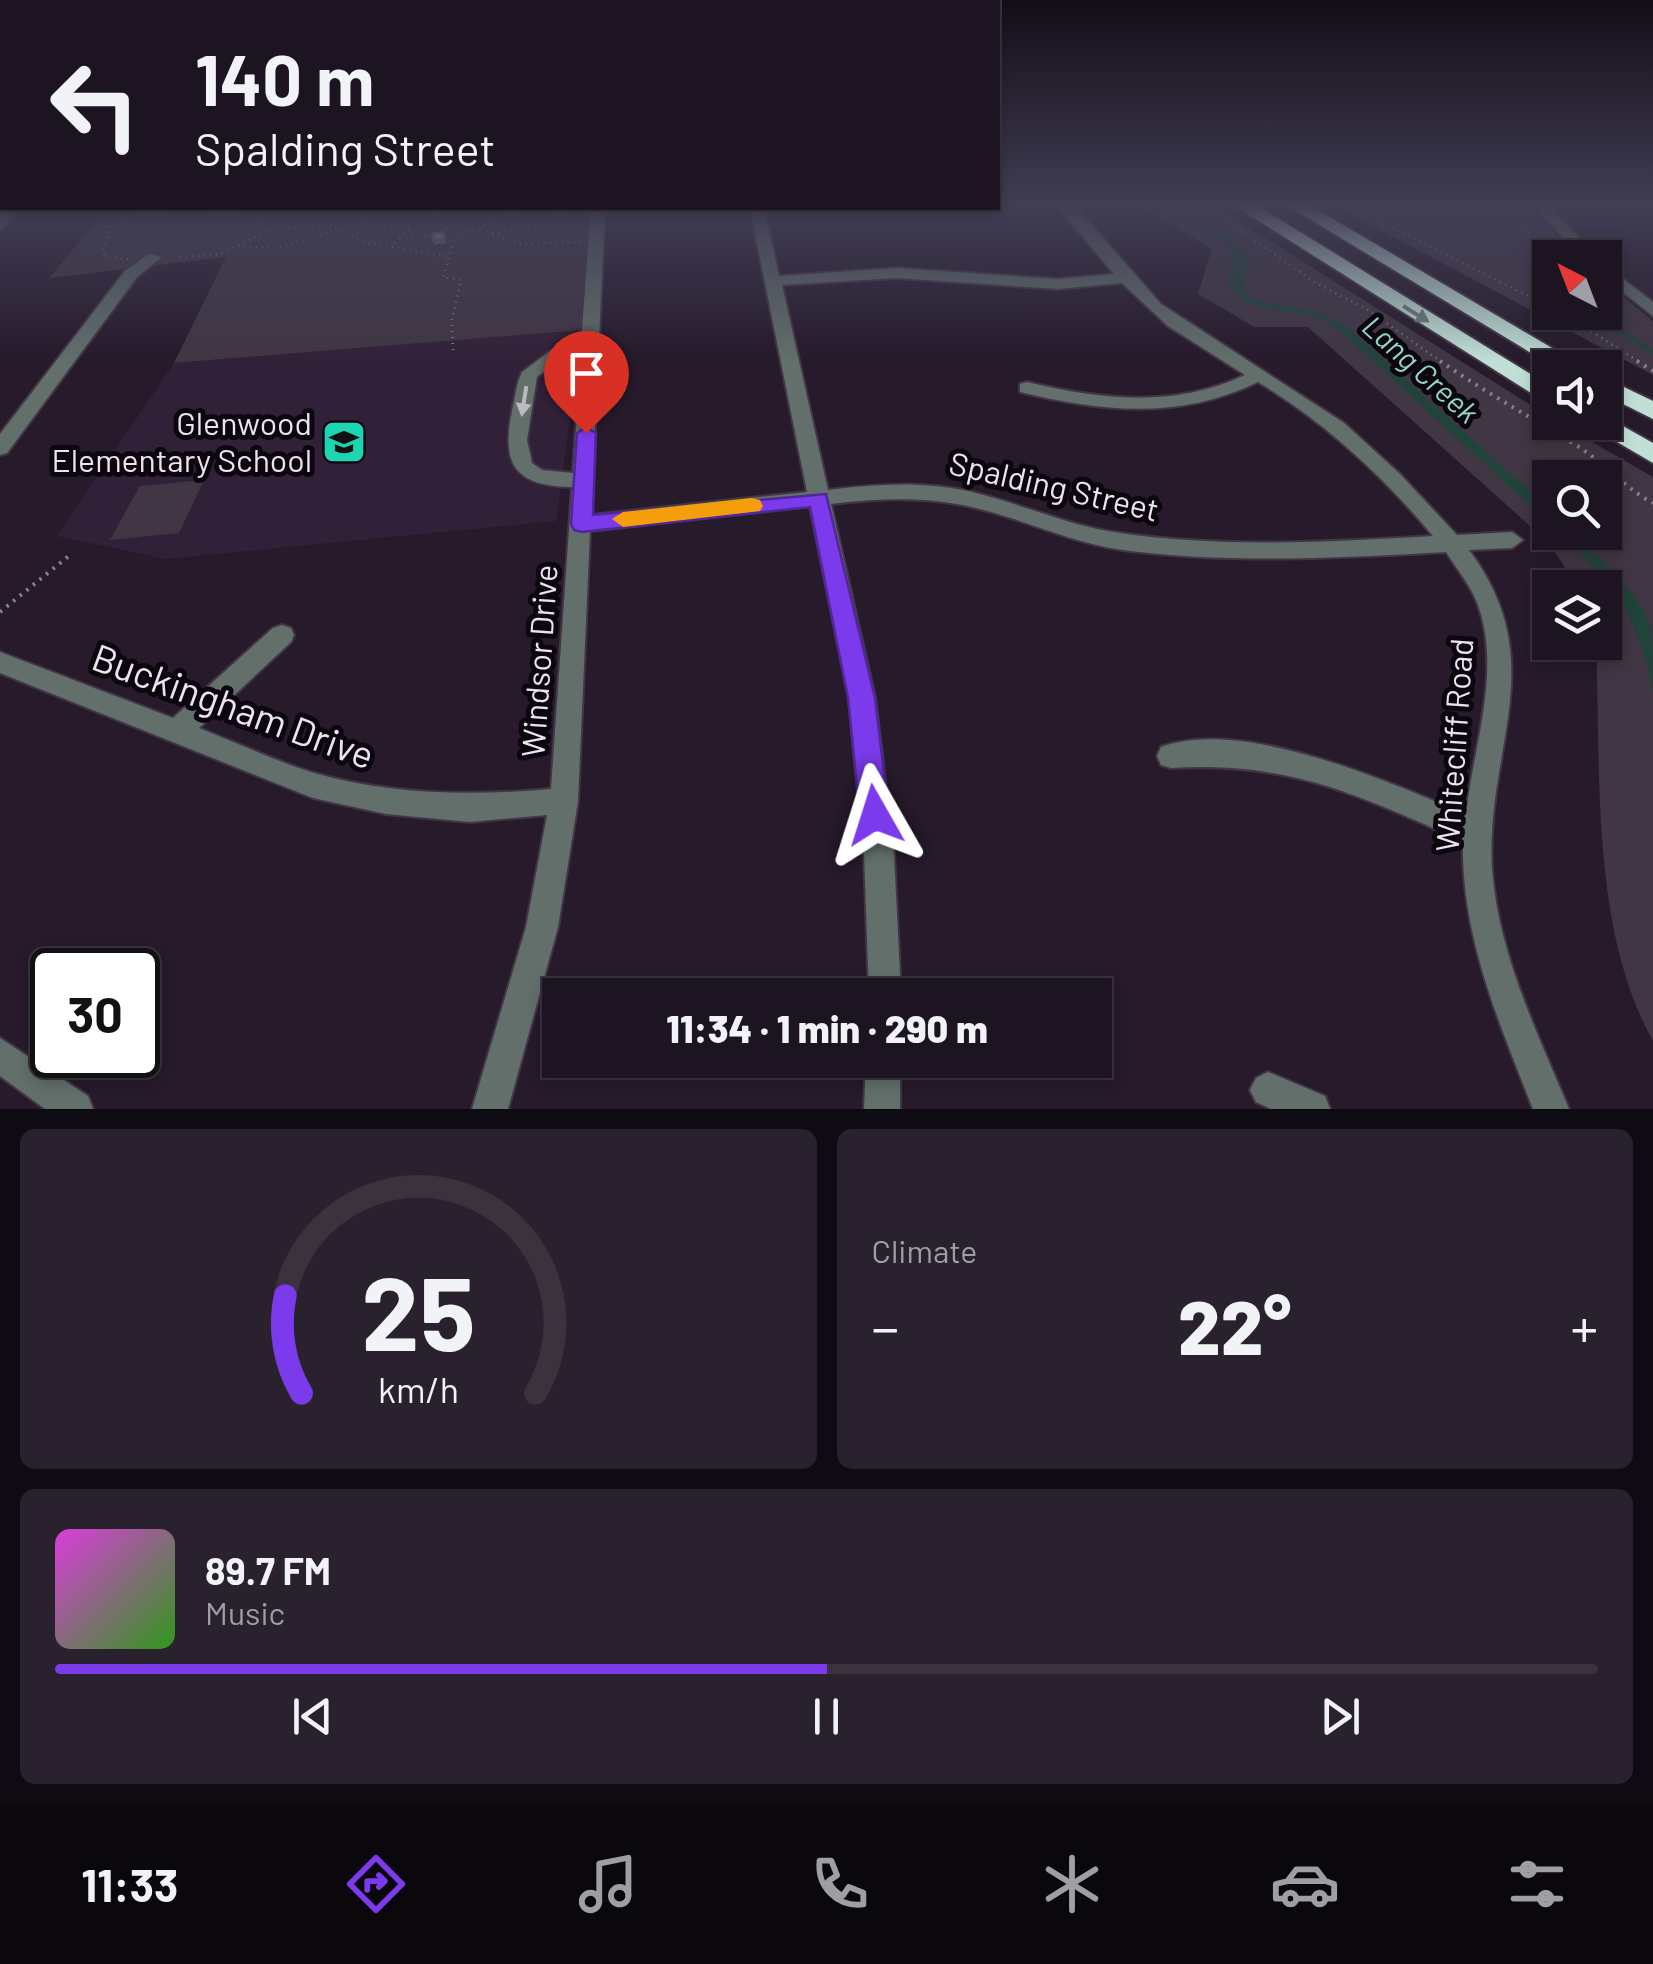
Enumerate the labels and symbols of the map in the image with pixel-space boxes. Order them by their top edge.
north arrow [1532,240,1622,330]
one-way arrow [1402,305,1430,322]
water label: Lang Creek [1356,307,1487,430]
pin [544,331,629,434]
one-way arrow [516,386,531,417]
place label: Glenwood Elementary School [51,403,312,478]
school or university icon: Glenwood Elementary School [321,419,367,465]
street label: Spalding Street [946,442,1163,528]
street label: Windsor Drive [512,563,564,758]
street label: Buckingham Drive [86,633,381,777]
street label: Whitecliff Road [1427,637,1479,853]
position arrow [823,763,927,867]
speed limit sign: 30 [30,948,160,1078]

